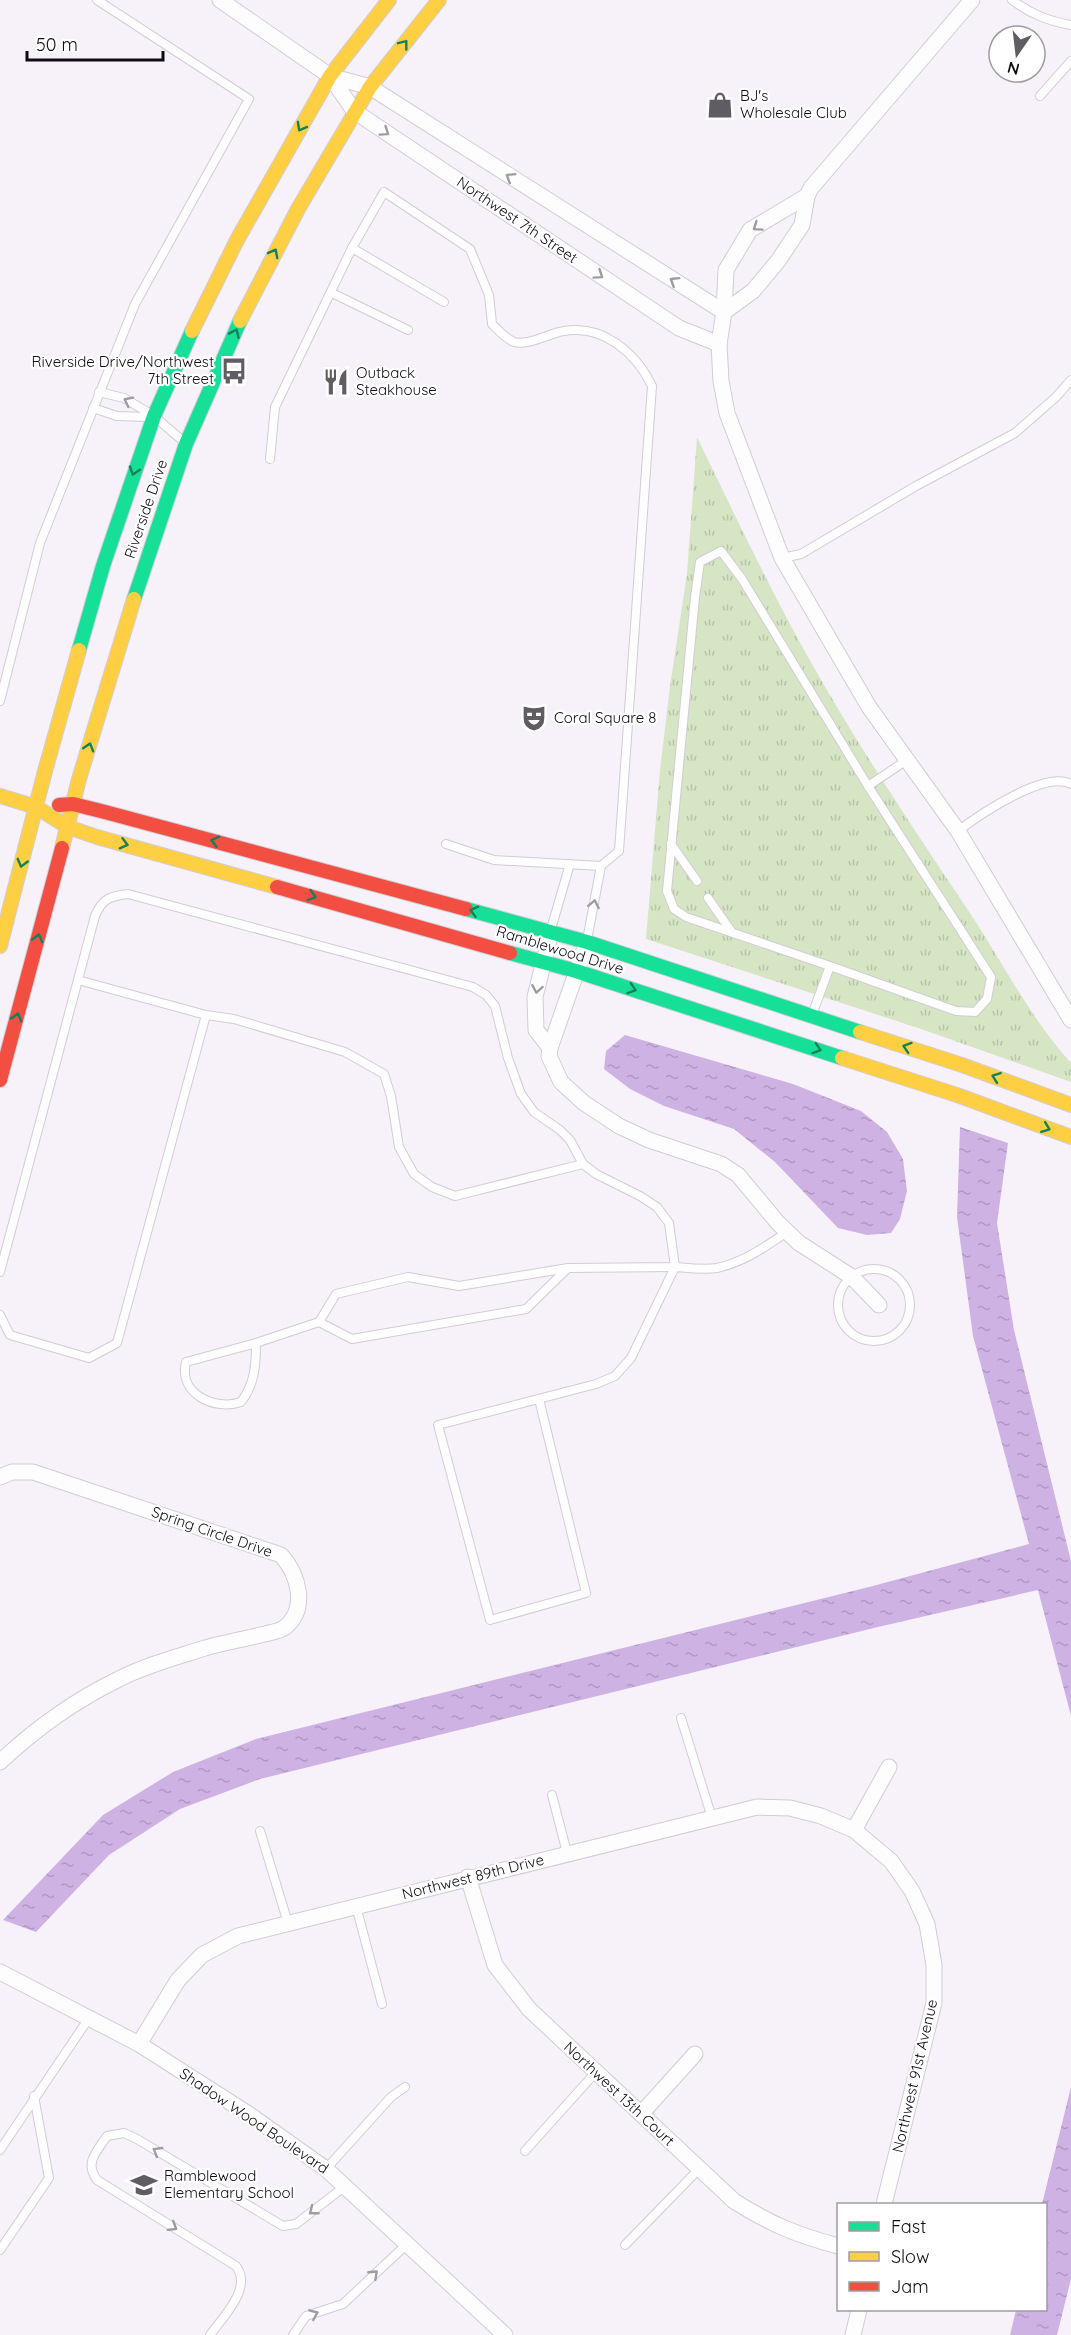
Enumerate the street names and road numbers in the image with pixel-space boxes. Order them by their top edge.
street label: Northwest 7th Street [453,172,581,267]
street label: Riverside Drive [120,457,171,561]
street label: Ramblewood Drive [494,921,626,978]
street label: Spring Circle Drive [149,1502,275,1561]
street label: Northwest 89th Drive [400,1850,546,1903]
street label: Northwest 91st Avenue [888,1997,941,2154]
street label: Northwest 13th Court [560,2037,679,2150]
street label: Shadow Wood Boulevard [176,2064,332,2178]

